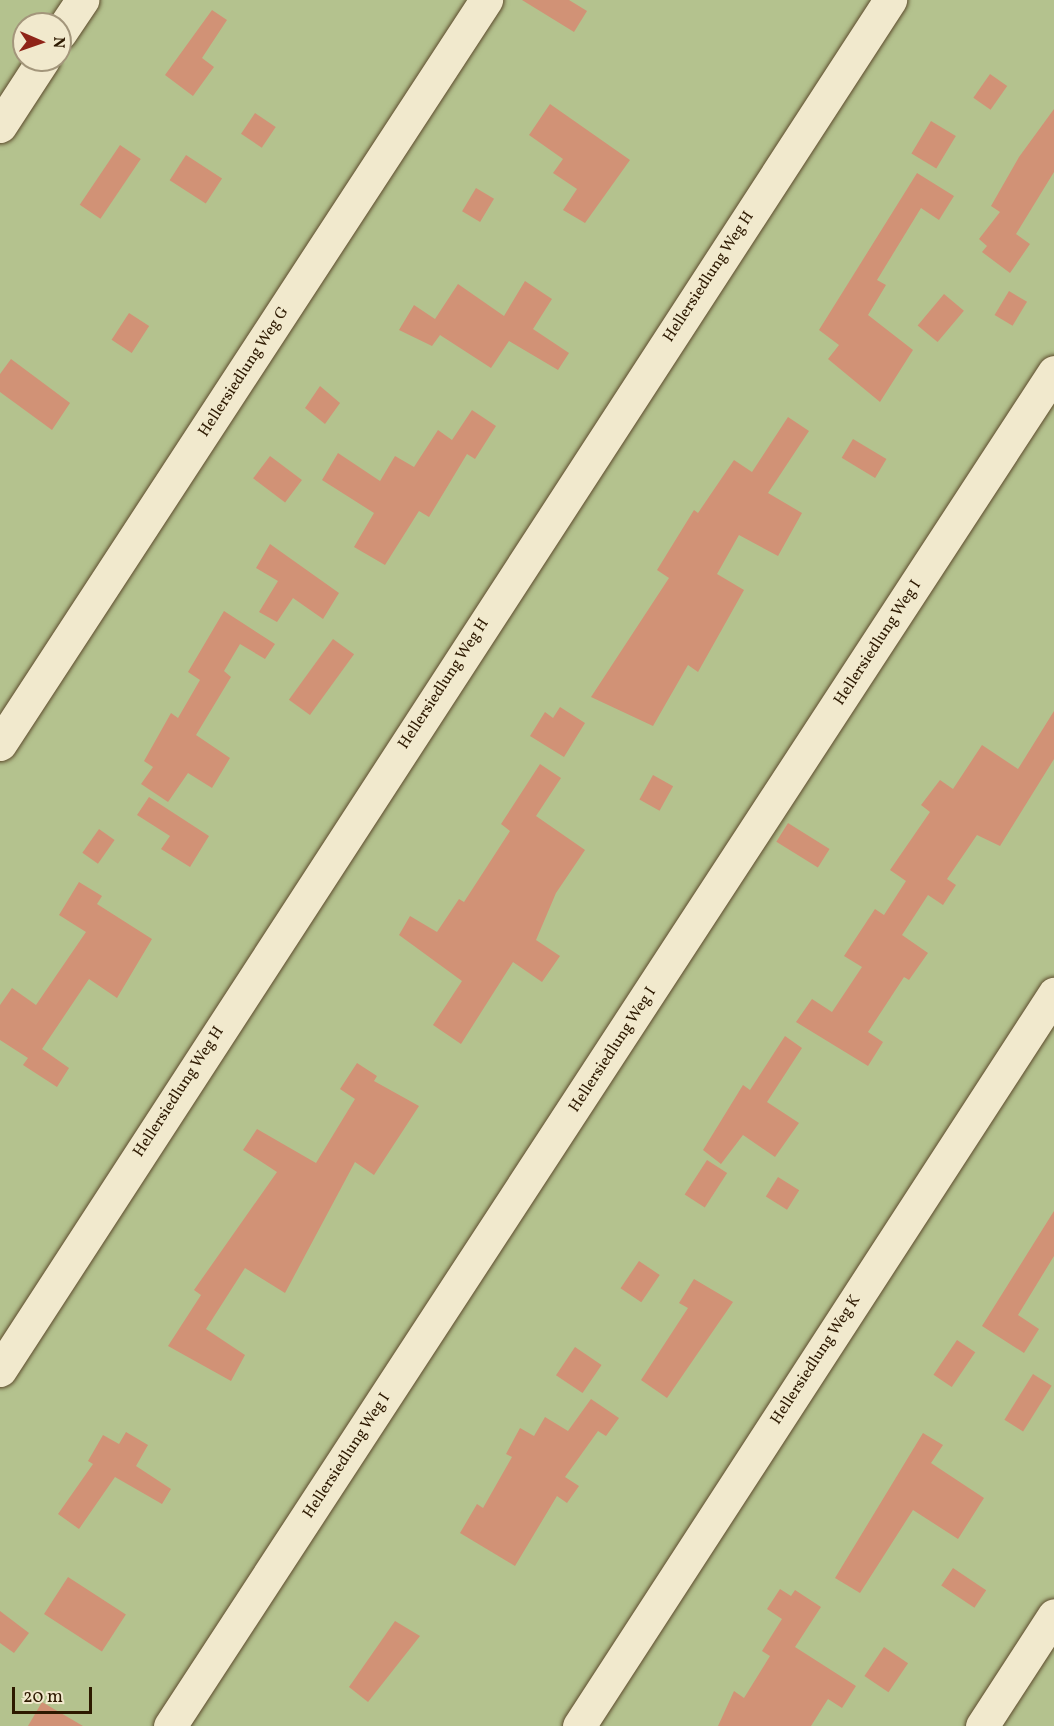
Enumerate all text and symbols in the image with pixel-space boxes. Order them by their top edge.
north arrow [12,12,72,72]
text: N [47,36,69,49]
street label: Hellersiedlung Weg H [659,208,759,346]
street label: Hellersiedlung Weg G [195,303,293,441]
street label: Hellersiedlung Weg I [830,577,926,709]
street label: Hellersiedlung Weg H [394,615,494,753]
street label: Hellersiedlung Weg I [565,984,661,1116]
street label: Hellersiedlung Weg H [129,1023,229,1161]
street label: Hellersiedlung Weg K [767,1291,865,1429]
street label: Hellersiedlung Weg I [299,1390,395,1522]
scale bar [15,1675,94,1713]
text: 20 m [23,1685,63,1710]

